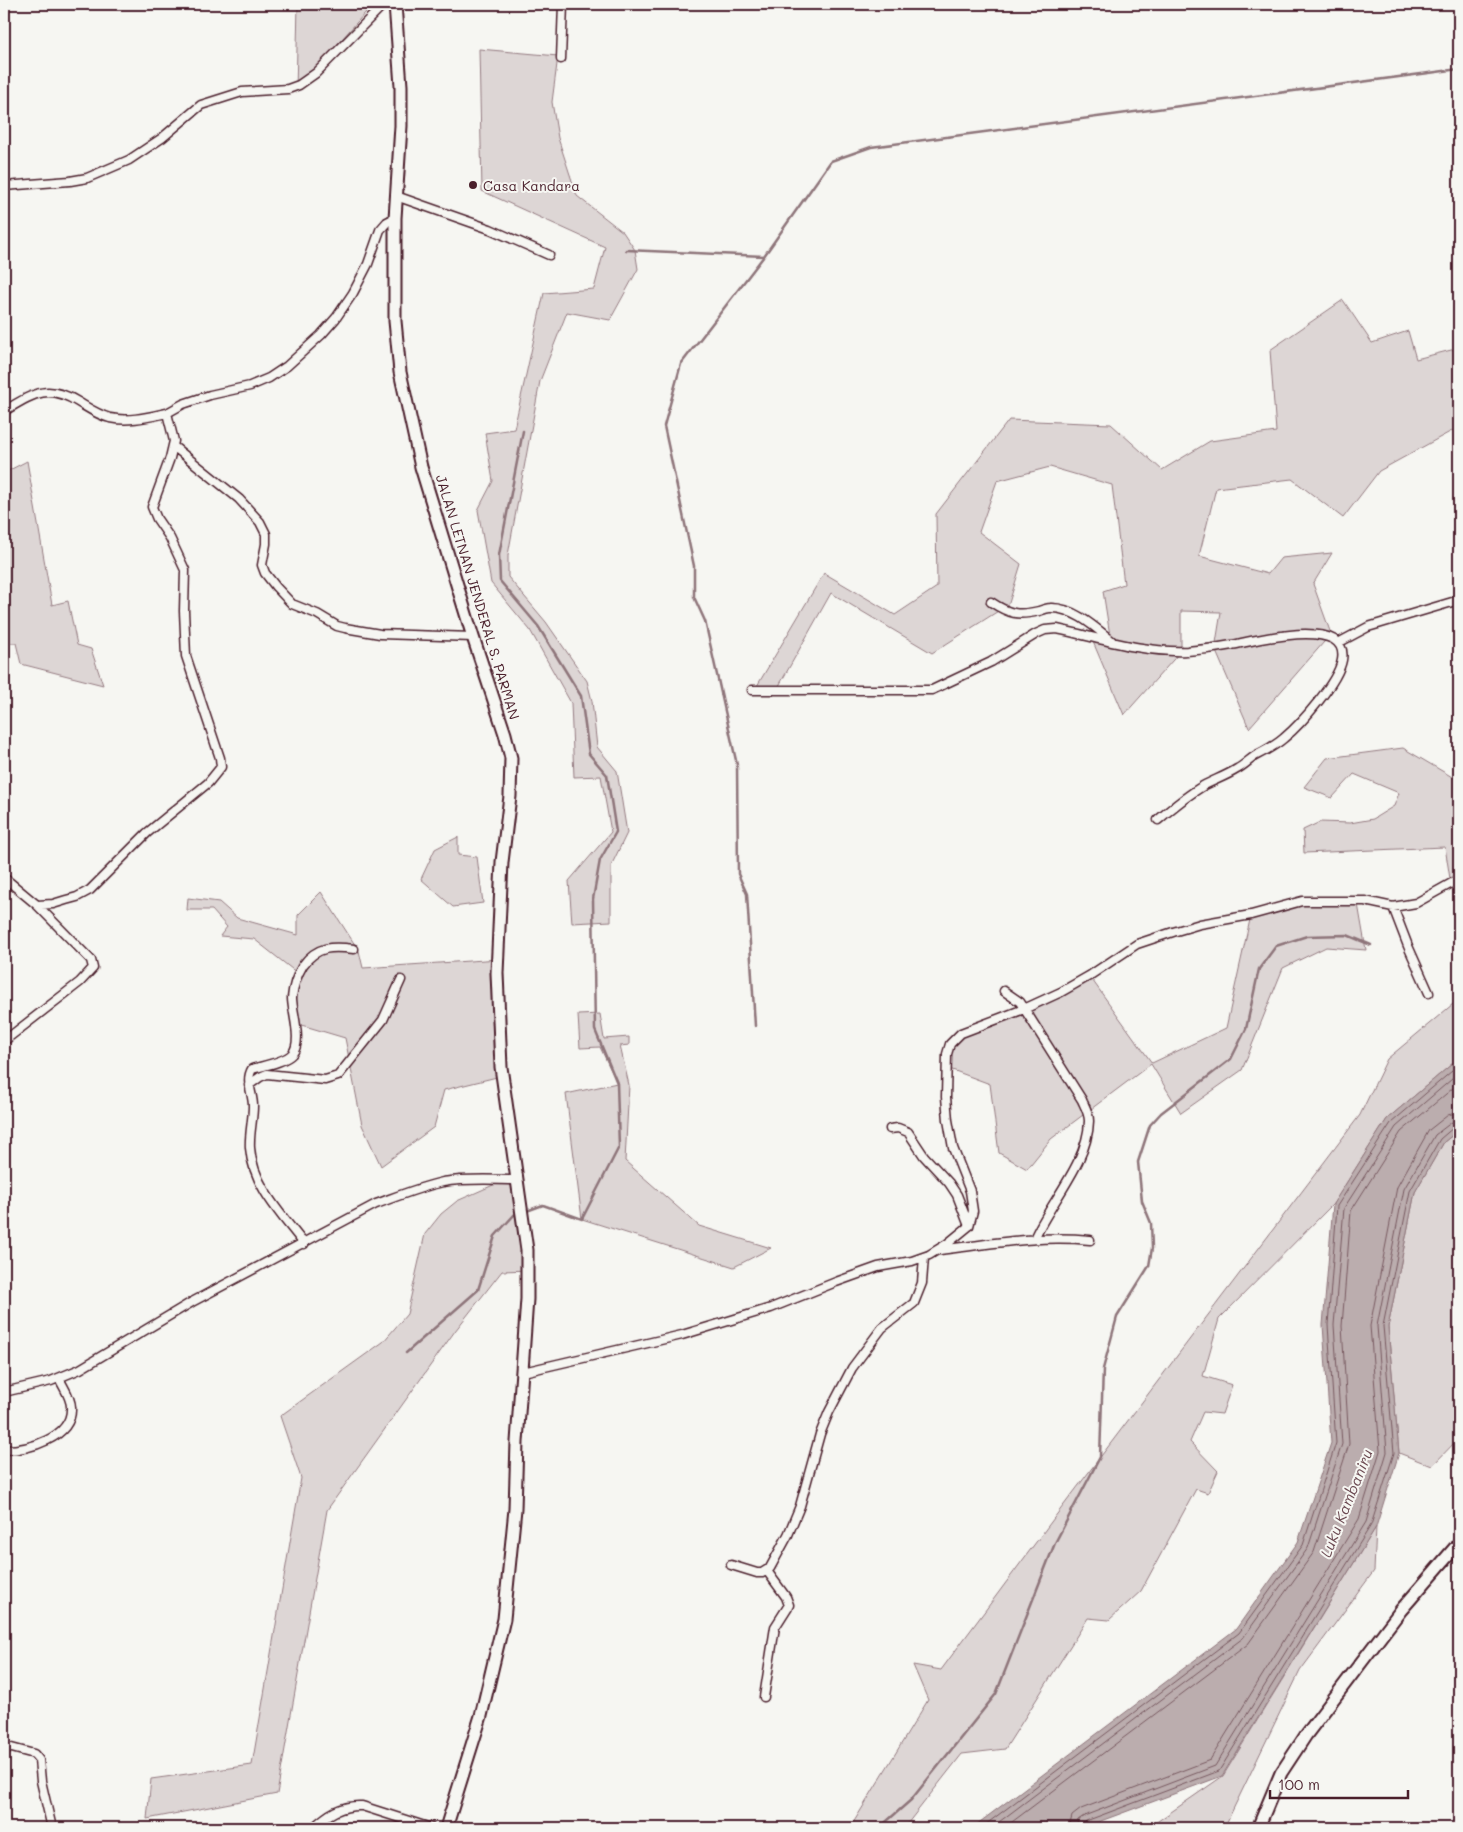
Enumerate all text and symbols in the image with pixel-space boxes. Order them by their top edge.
place label: Casa Kandara [483,176,580,195]
marker: Casa Kandara [467,179,479,191]
street label: JALAN LETNAN JENDERAL S. PARMAN [432,472,524,722]
water label: Luku Kambaniru [1315,1446,1377,1560]
scale bar [1270,1767,1408,1799]
text: 100 m [1278,1774,1320,1794]

